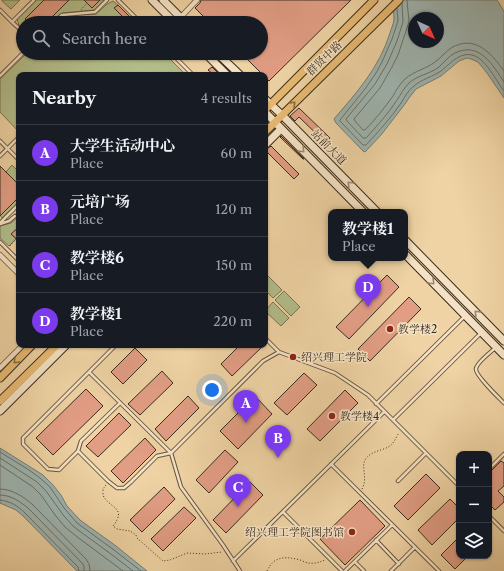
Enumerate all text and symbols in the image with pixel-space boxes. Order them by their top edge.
north arrow [408,12,444,48]
search box [16,16,268,60]
icon: search [30,27,52,49]
text: Search here [62,29,147,48]
street label: 群贤中路 [303,38,345,78]
text: Nearby [32,88,96,108]
text: 4 results [201,90,252,106]
one-way arrow [288,101,296,109]
street label: 站前大道 [308,126,350,168]
text: 大学生活动中心 [70,136,175,155]
text: A [40,145,50,161]
text: 60 m [221,145,252,161]
one-way arrow [297,145,305,153]
text: Place [70,155,103,171]
one-way arrow [347,181,355,189]
text: 元培广场 [70,192,130,211]
text: B [40,201,50,217]
text: 120 m [215,201,252,217]
popup [328,209,408,261]
text: Place [70,211,103,227]
text: 教学楼1 [342,219,394,238]
text: Place [342,238,376,254]
text: 教学楼6 [70,248,124,267]
text: C [40,257,50,273]
text: 150 m [216,257,252,273]
text: Place [70,267,103,283]
pin: D [355,274,381,307]
one-way arrow [427,277,435,285]
text: 教学楼1 [70,304,122,323]
one-way arrow [474,310,482,318]
text: D [39,313,51,329]
text: 220 m [213,313,252,329]
place label: 教学楼2 [398,322,437,336]
text: Place [70,323,103,339]
marker: 教学楼2 [385,324,395,334]
place label: 绍兴理工学院 [301,350,367,364]
marker: 绍兴理工学院 [288,352,298,362]
one-way arrow [13,356,21,364]
your location [202,380,222,400]
pin: A [233,390,259,423]
place label: 教学楼4 [340,409,379,423]
marker: 教学楼4 [327,411,337,421]
pin: B [265,425,291,458]
map controls [456,451,492,559]
button: + [456,451,492,487]
pin: C [225,474,251,507]
button: − [456,487,492,523]
button: layers [456,523,492,559]
place label: 绍兴理工学院图书馆 [245,525,344,539]
marker: 绍兴理工学院图书馆 [347,527,357,537]

